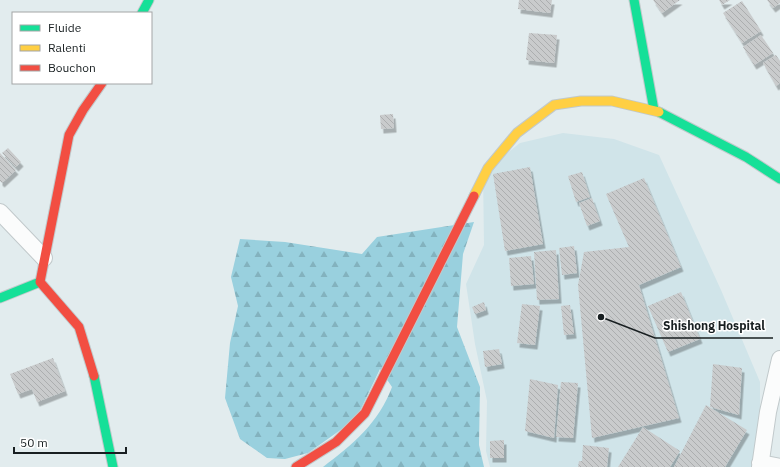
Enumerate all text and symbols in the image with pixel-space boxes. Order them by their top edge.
legend [12,12,152,84]
text: Fluide [48,20,82,35]
text: Ralenti [48,40,86,55]
text: Bouchon [48,60,96,75]
callout: Shishong Hospital [655,314,773,338]
text: Shishong Hospital [663,318,765,333]
scale bar [14,429,126,455]
text: 50 m [20,435,48,450]

